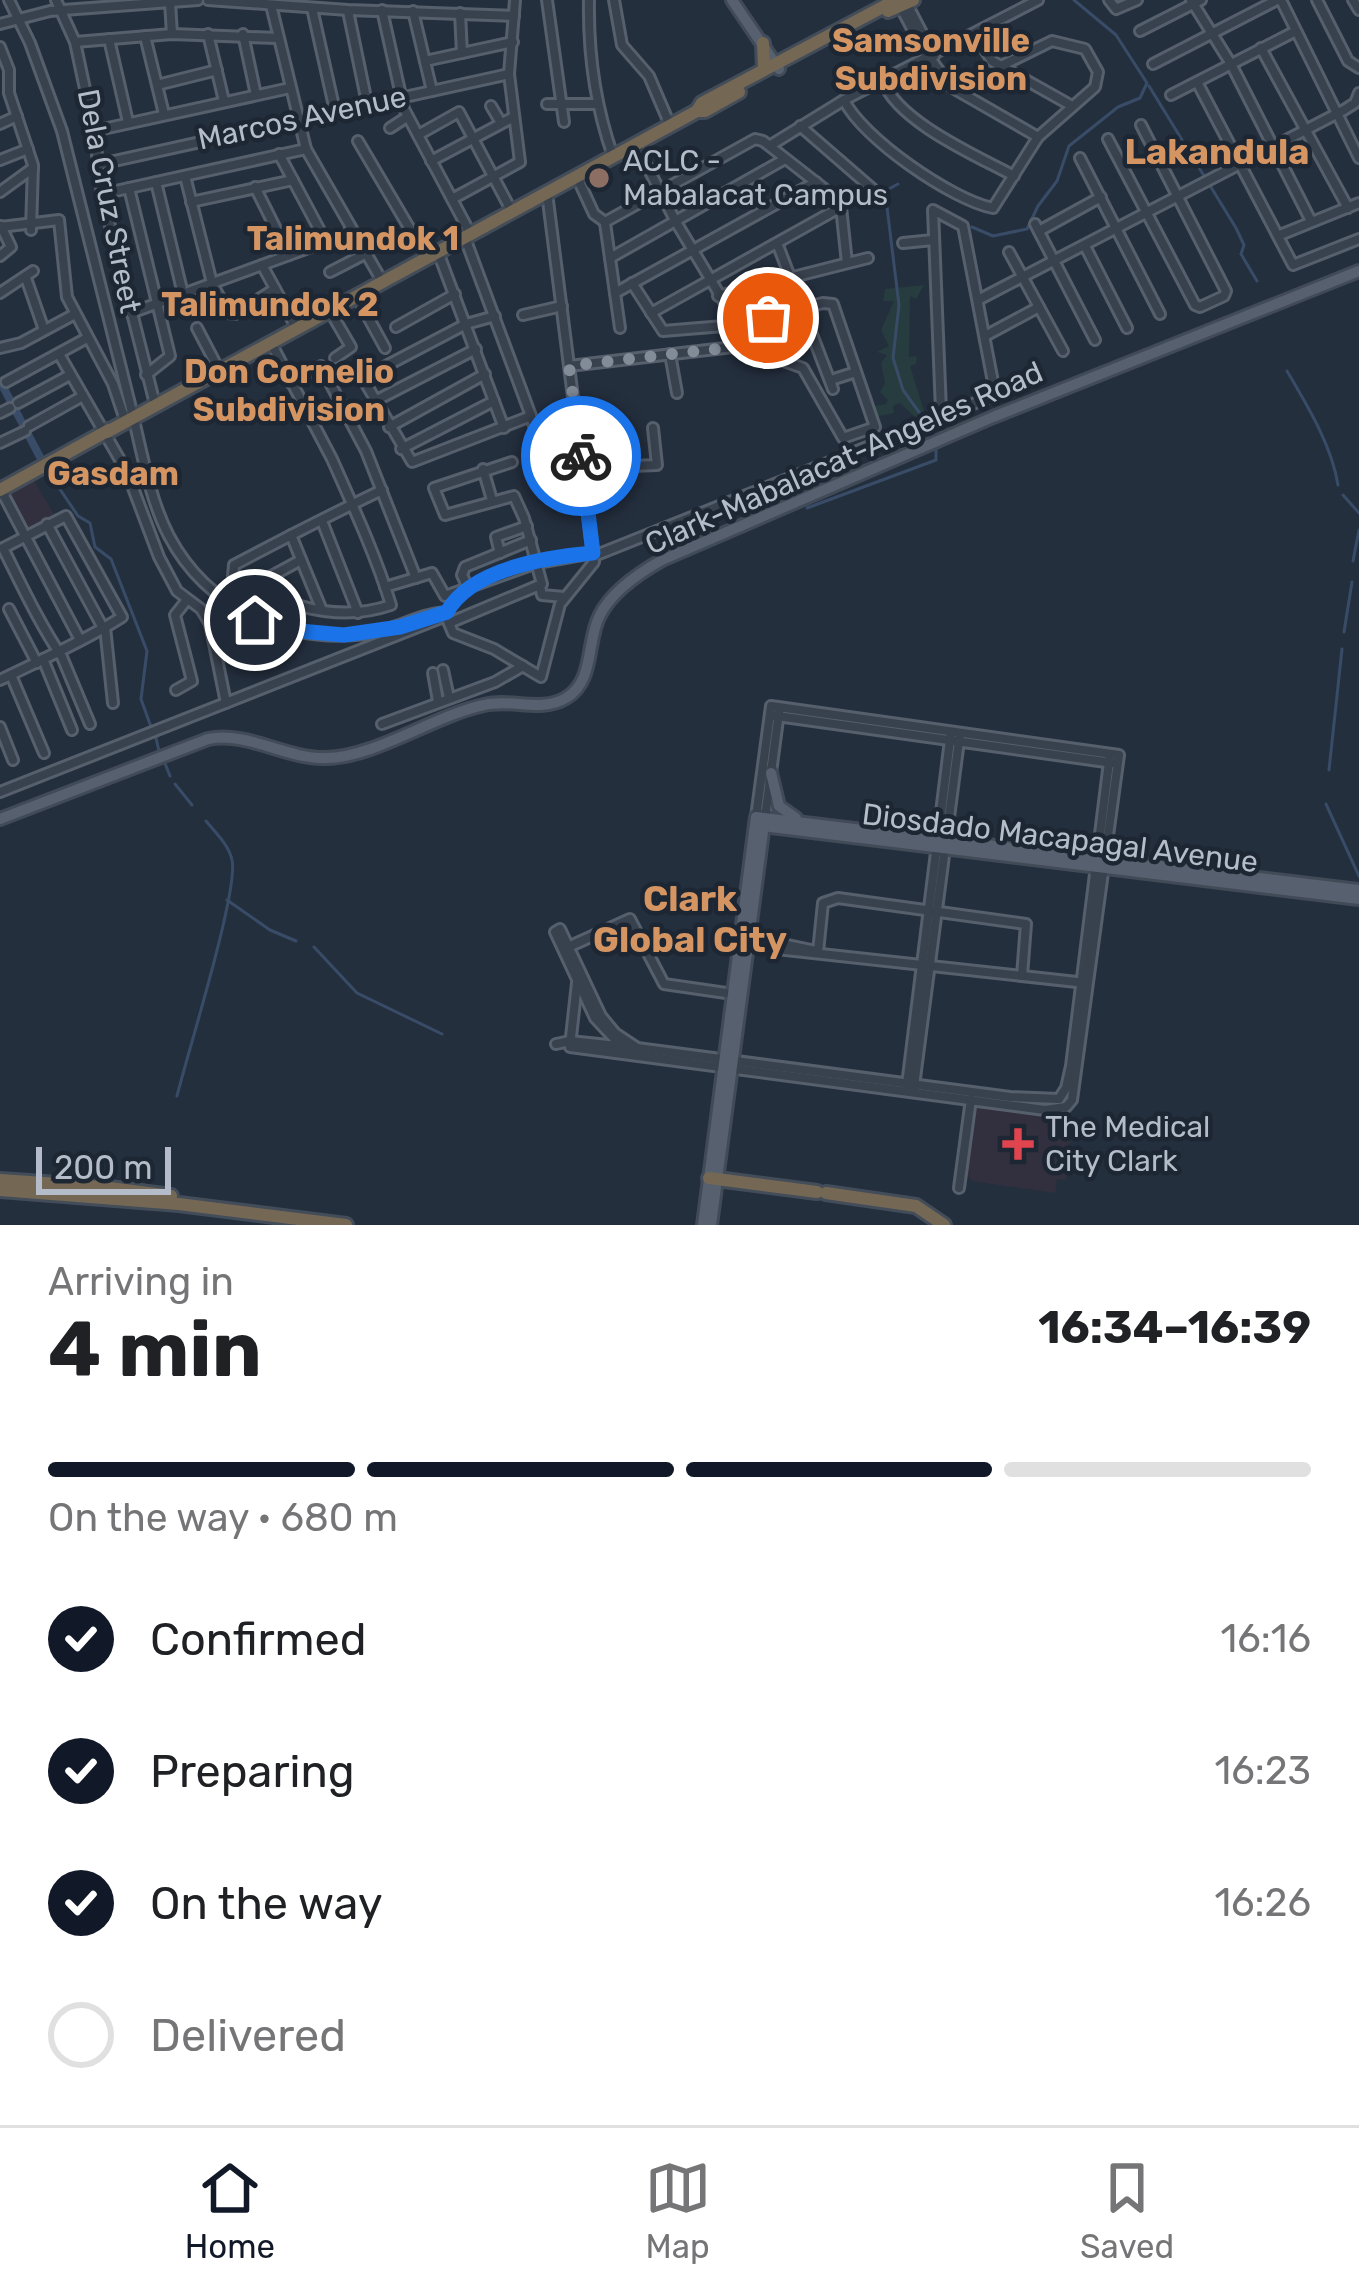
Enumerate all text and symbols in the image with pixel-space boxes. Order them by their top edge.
district label: Samsonville Subdivision [832,21,1030,98]
street label: Marcos Avenue [194,78,410,158]
street label: Dela Cruz Street [70,86,148,316]
district label: Lakandula [1124,130,1310,173]
place label: ACLC - Mabalacat Campus [623,143,888,213]
marker: ACLC - Mabalacat Campus [586,165,612,191]
district label: Talimundok 1 [247,219,459,258]
pin [717,267,819,369]
district label: Talimundok 2 [161,285,379,324]
icon: bag [735,285,801,351]
district label: Don Cornelio Subdivision [184,352,394,429]
street label: Clark-Mabalacat-Angeles Road [640,354,1048,562]
courier [521,396,641,516]
icon: bike [548,423,614,489]
district label: Gasdam [47,454,179,493]
pin [204,569,306,671]
icon: home [222,587,288,653]
street label: Diosdado Macapagal Avenue [860,796,1260,880]
district label: Clark Global City [593,877,787,961]
place label: The Medical City Clark [1045,1109,1210,1179]
marker: The Medical City Clark [1002,1128,1034,1160]
scale bar [36,1141,171,1194]
text: 200 m [54,1148,153,1187]
text: Arriving in [48,1259,234,1305]
text: 16:34–16:39 [1038,1301,1311,1354]
text: 4 min [48,1303,262,1396]
text: On the way · 680 m [48,1495,398,1541]
icon: check [48,1606,114,1672]
text: Confirmed [150,1613,367,1666]
text: 16:16 [1221,1616,1311,1662]
icon: check [48,1738,114,1804]
text: Preparing [150,1745,355,1798]
text: 16:23 [1214,1748,1311,1794]
icon: check [48,1870,114,1936]
text: On the way [150,1877,383,1930]
text: 16:26 [1214,1880,1311,1926]
text: Delivered [150,2009,346,2062]
tab: Home [185,2155,275,2266]
tab: Map [645,2155,711,2266]
tab: Saved [1080,2155,1174,2266]

